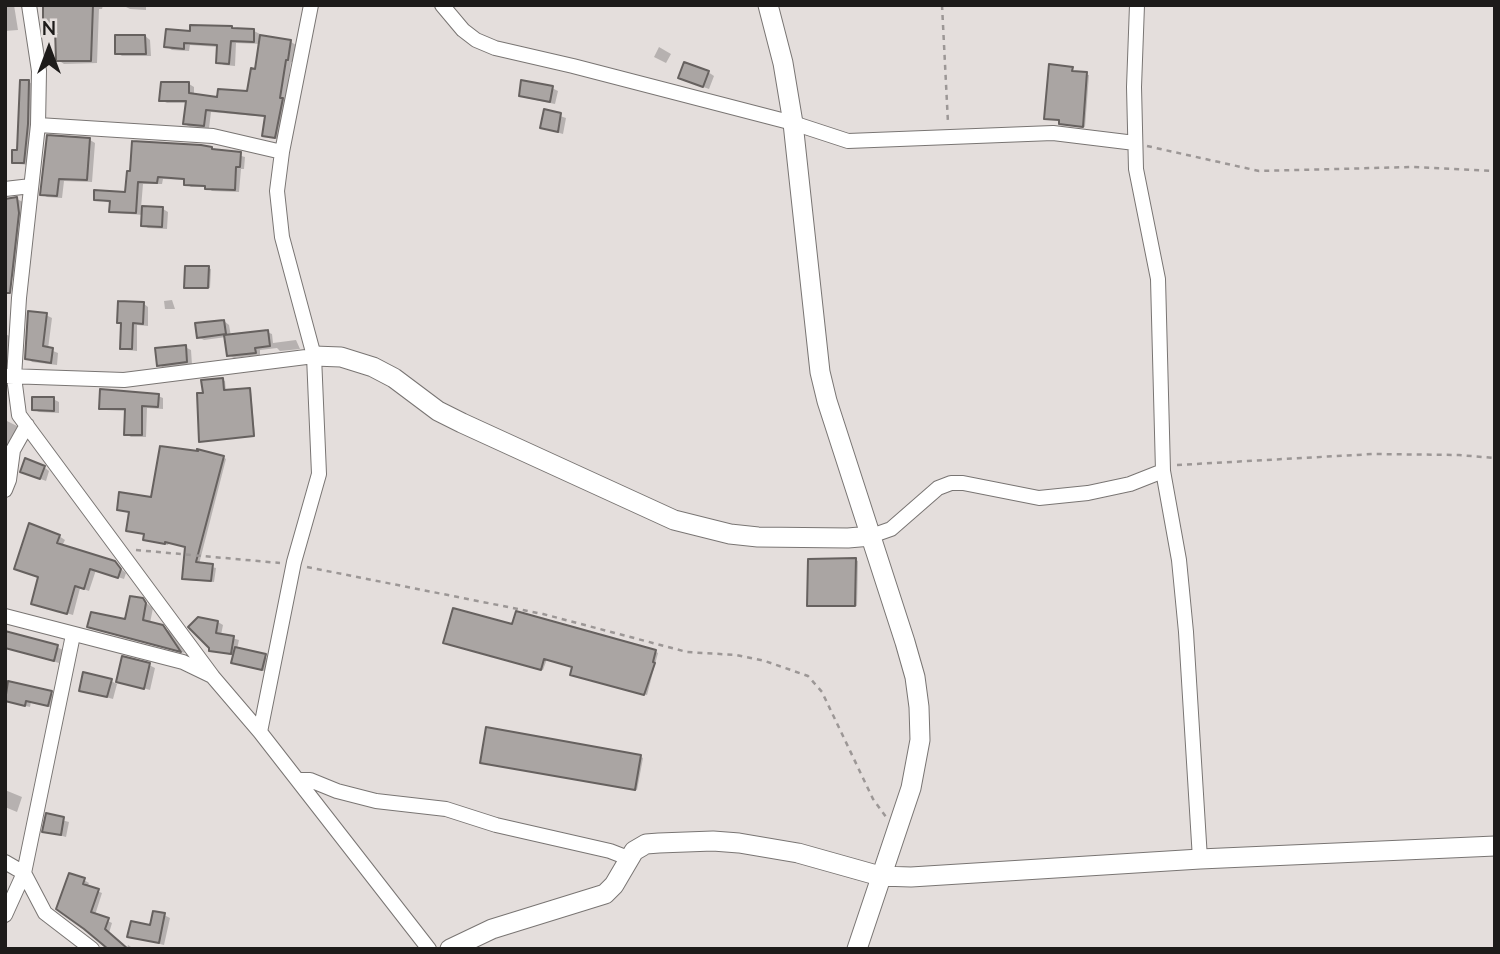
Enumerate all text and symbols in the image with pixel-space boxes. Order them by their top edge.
north arrow [14,14,84,84]
text: N [42,16,56,40]

